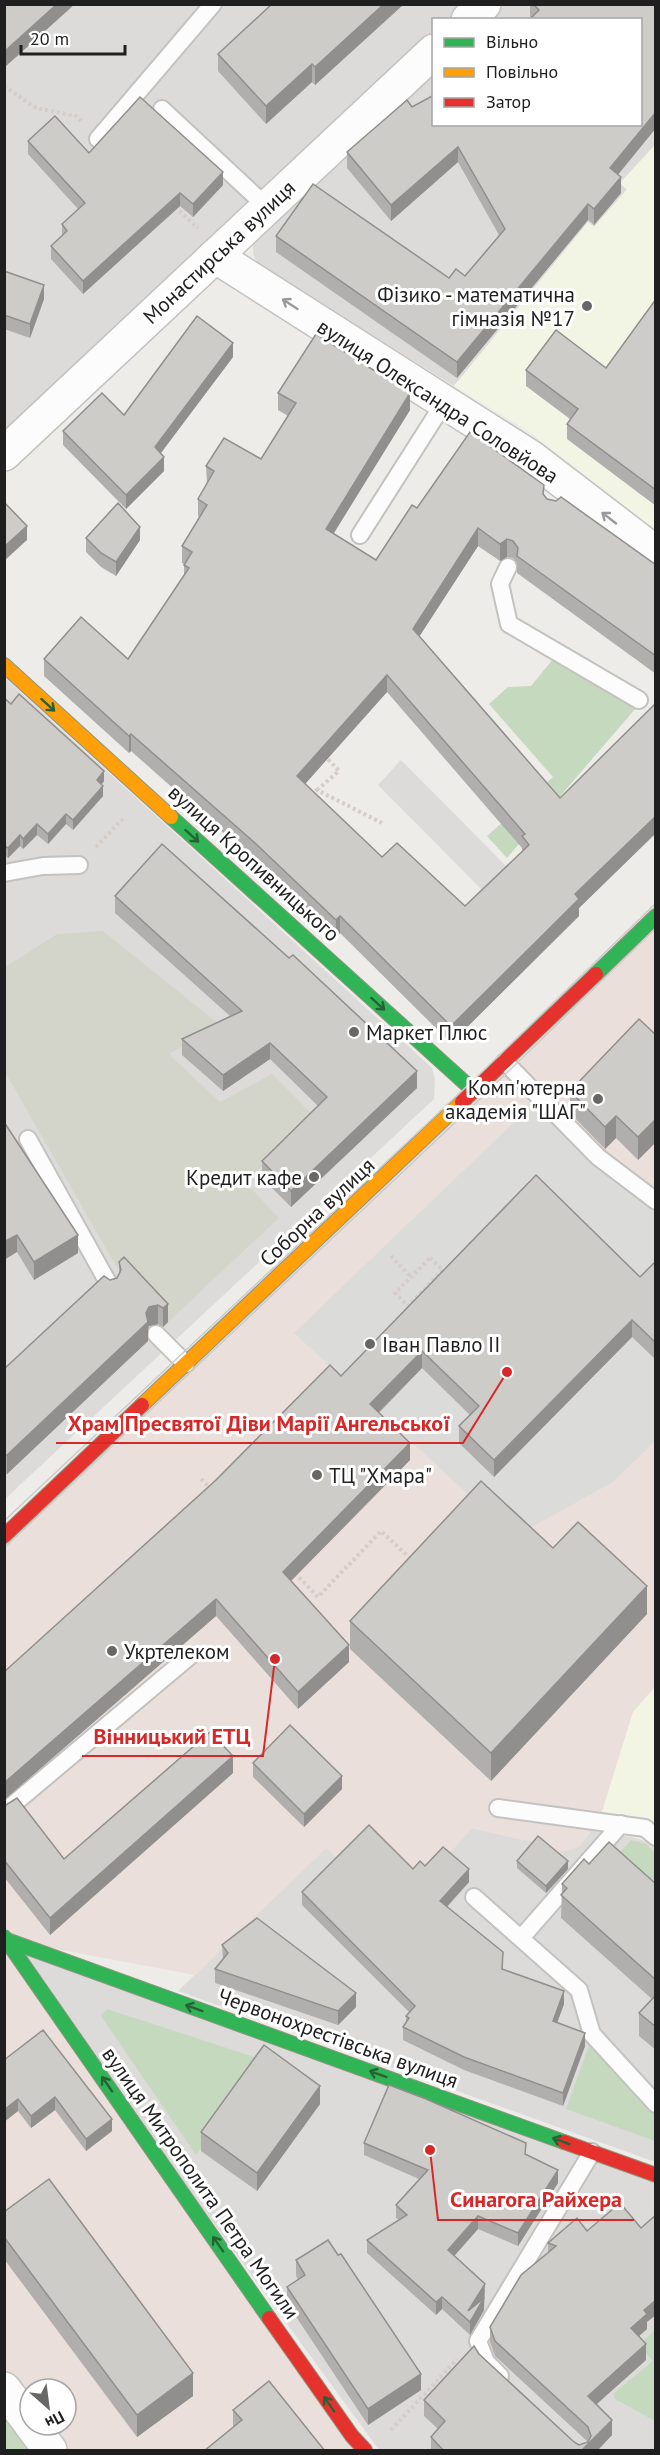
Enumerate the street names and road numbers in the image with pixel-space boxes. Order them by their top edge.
street label: Монастирська вулиця [137,174,301,330]
street label: вулиця Олександра Соловйова [312,313,564,489]
street label: вулиця Кропивницького [163,779,345,947]
street label: Соборна вулиця [254,1152,380,1272]
street label: Червонохрестівська вулиця [214,1982,462,2094]
street label: вулиця Митрополита Петра Могили [96,2042,306,2324]

